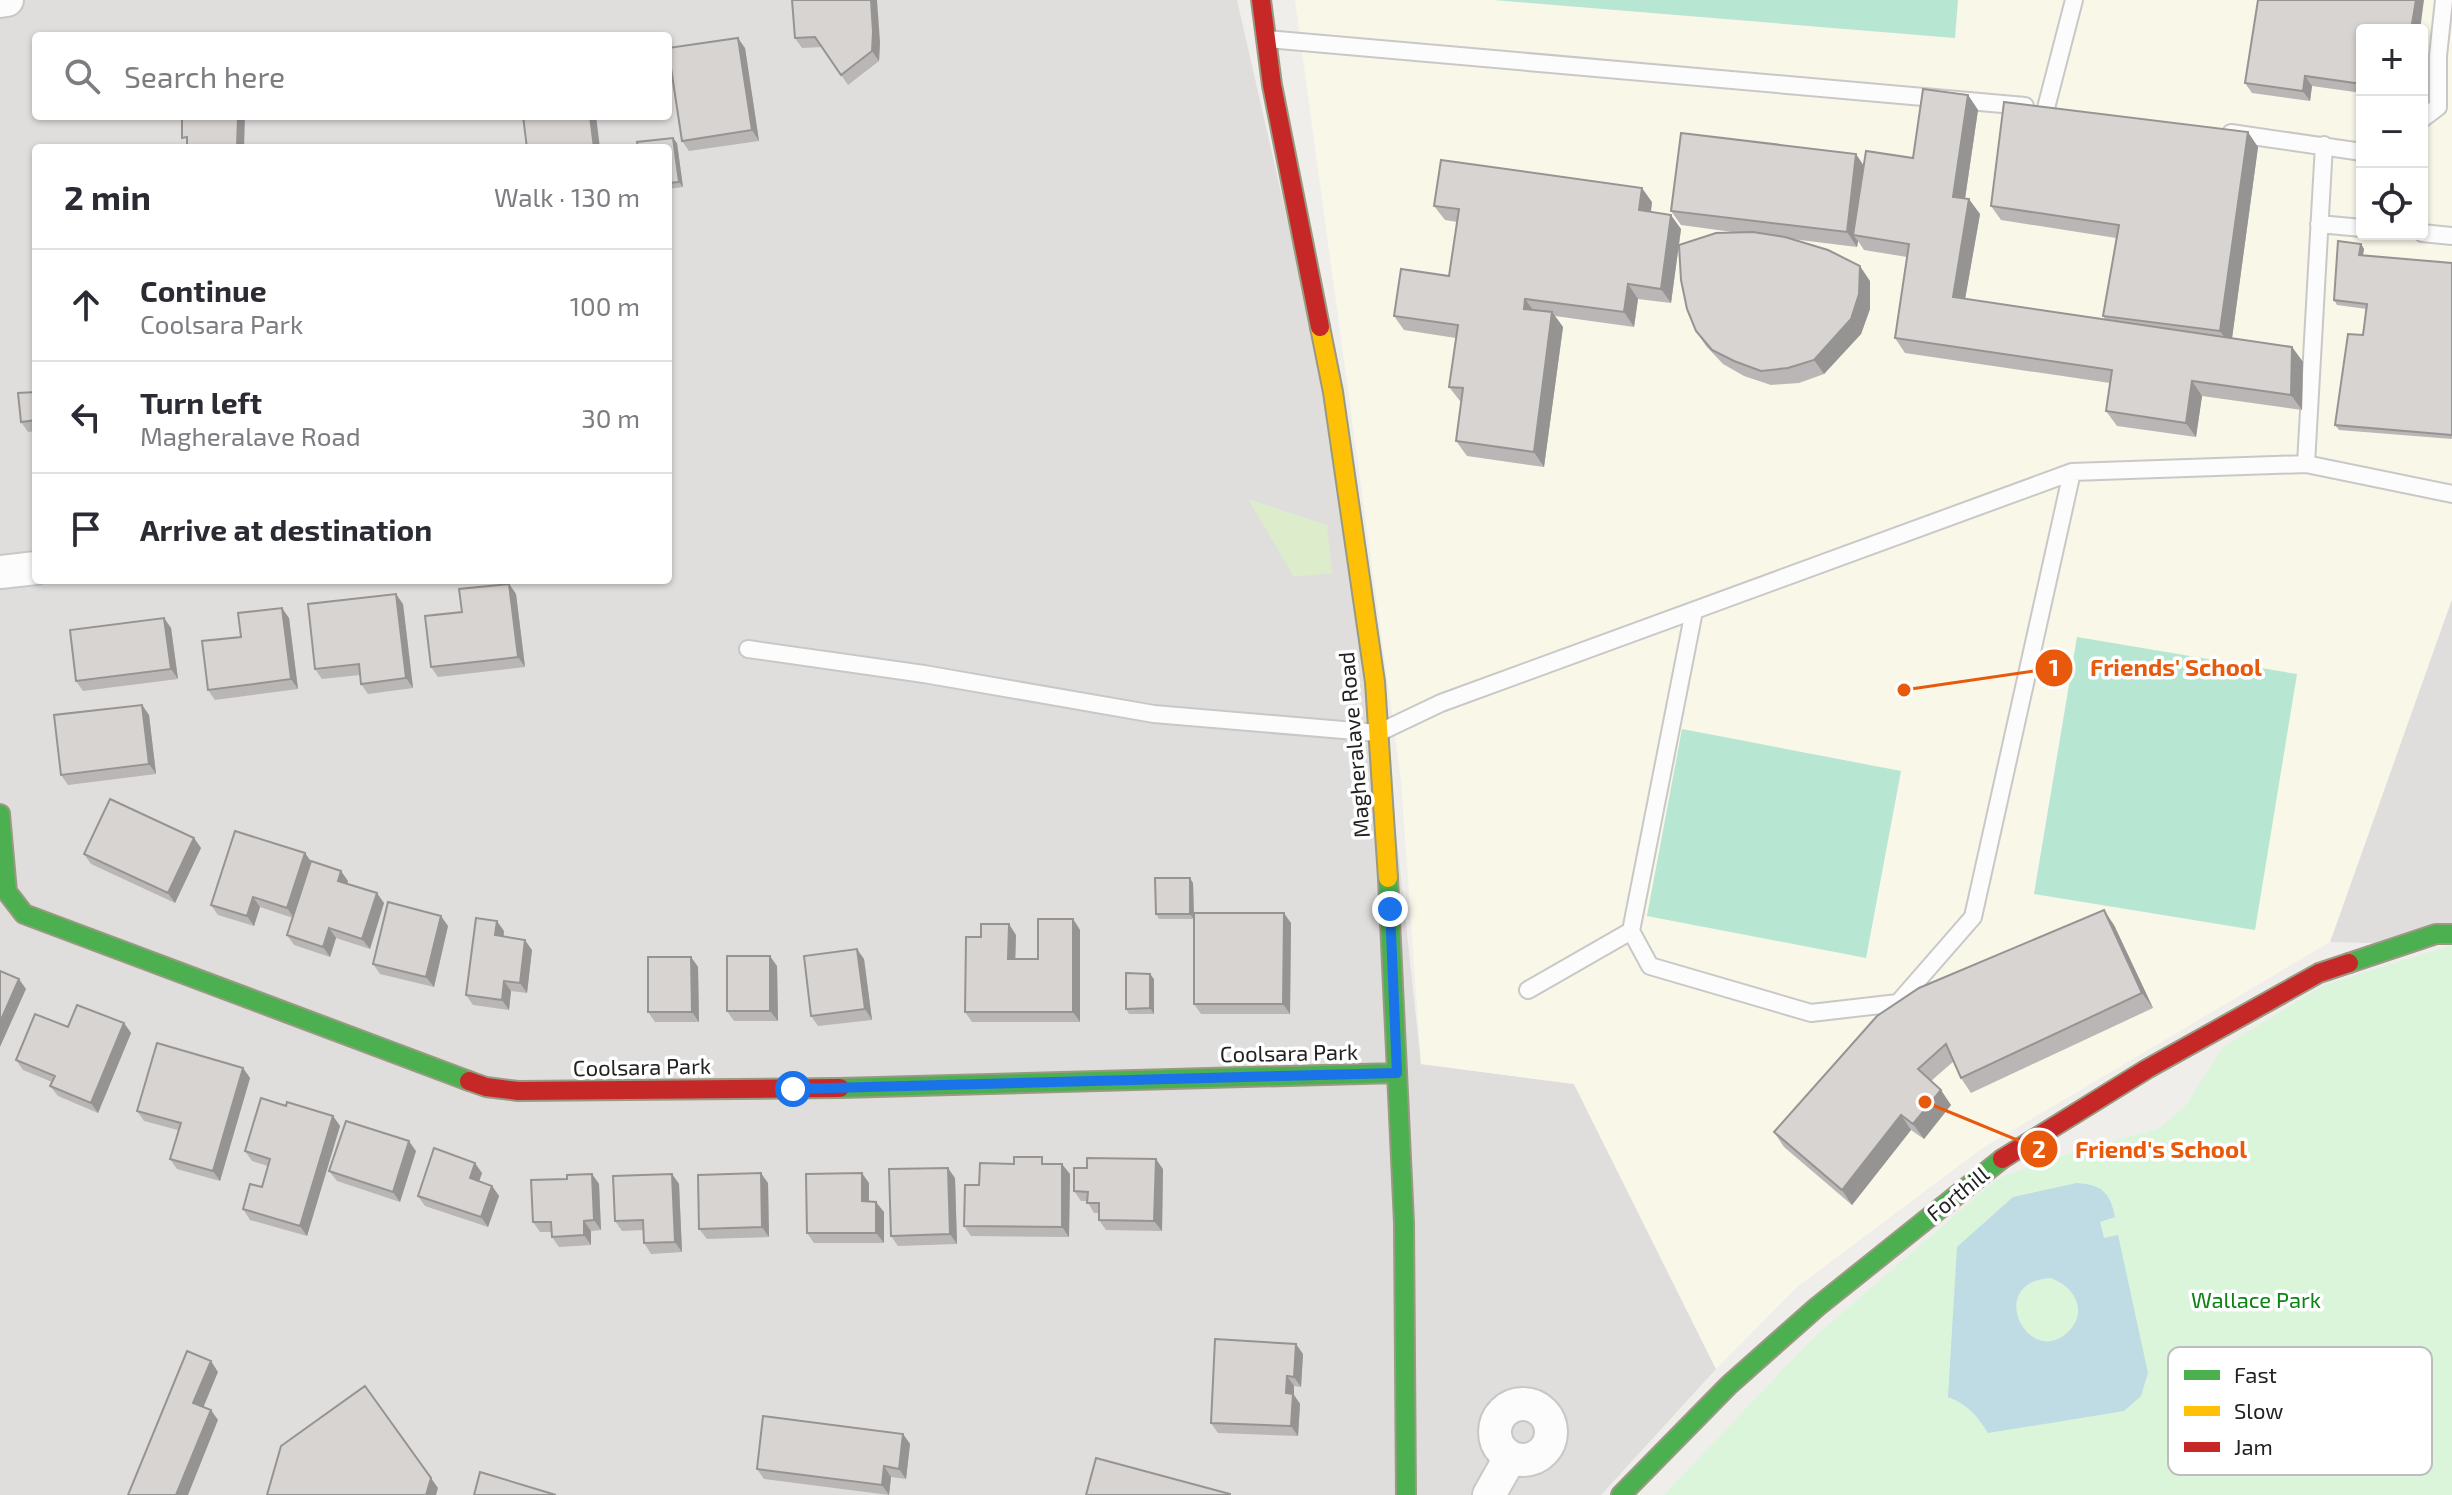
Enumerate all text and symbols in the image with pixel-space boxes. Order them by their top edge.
map controls [2356,24,2428,240]
button: + [2356,24,2428,96]
search box [32,32,672,120]
icon: search [60,54,104,98]
text: Search here [124,58,285,94]
button: − [2356,96,2428,168]
button: locate [2356,168,2428,240]
text: 2 min [64,176,151,217]
text: Walk · 130 m [494,181,640,212]
text: Continue [140,272,267,308]
icon: ahead [64,283,108,327]
text: 100 m [570,290,640,321]
text: Coolsara Park [140,308,303,339]
text: Turn left [140,384,262,420]
icon: left [64,395,108,439]
text: 30 m [581,402,640,433]
text: Magheralave Road [140,420,361,451]
icon: arrive [64,507,108,551]
text: Arrive at destination [140,511,432,547]
callout: Friends' School [2034,644,2278,692]
street label: Magheralave Road [1332,651,1374,839]
text: 1 [2049,652,2059,681]
text: Friends' School [2090,652,2262,681]
route end [1372,891,1408,927]
street label: Coolsara Park [1220,1038,1358,1066]
street label: Coolsara Park [573,1052,711,1080]
route start [775,1071,811,1107]
callout: Friend's School [2019,1125,2263,1173]
text: 2 [2032,1134,2046,1163]
text: Friend's School [2075,1134,2247,1163]
street label: Forthill [1921,1160,1994,1226]
park label: Wallace Park [2191,1286,2321,1312]
legend [2168,1347,2432,1475]
text: Fast [2234,1361,2277,1387]
text: Slow [2234,1397,2283,1423]
text: Jam [2234,1433,2273,1459]

